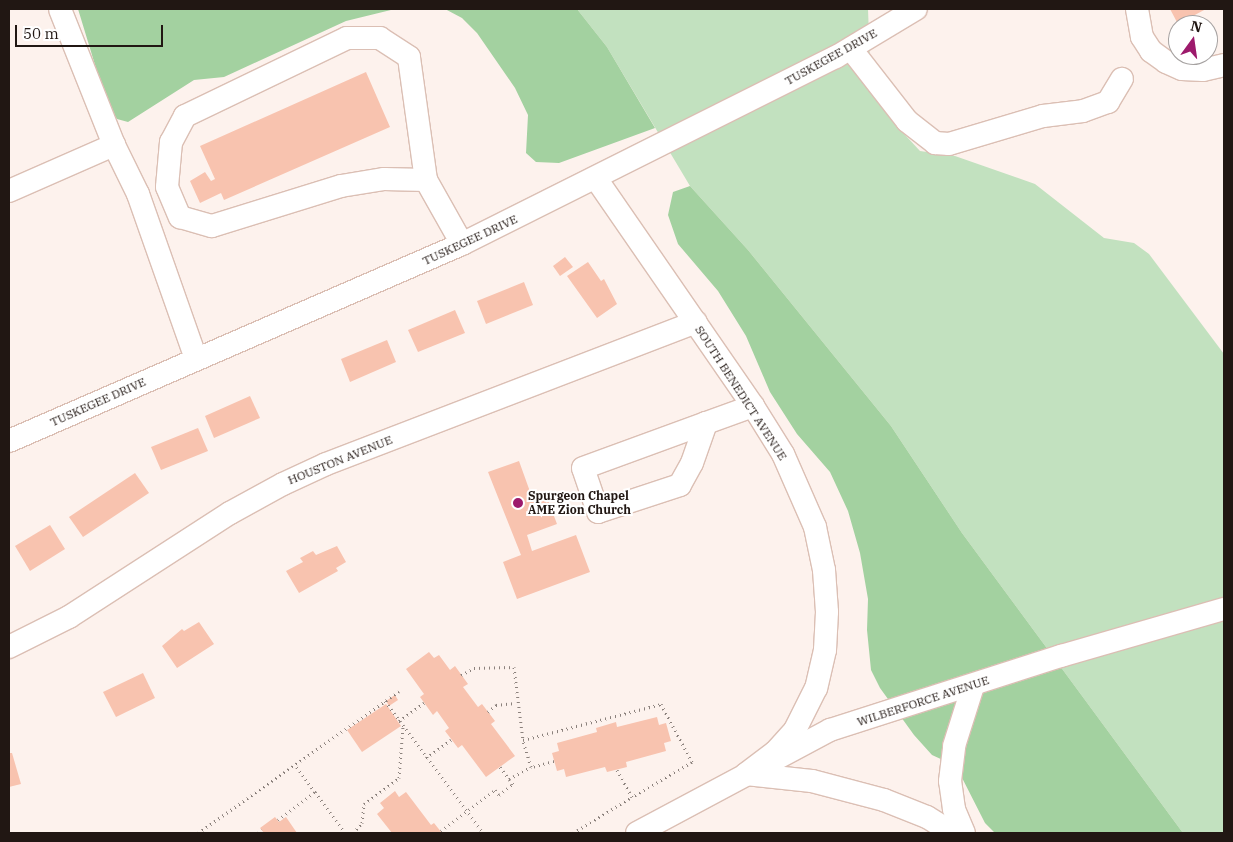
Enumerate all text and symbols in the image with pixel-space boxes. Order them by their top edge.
scale bar [18,15,165,47]
north arrow [1168,15,1218,65]
text: N [1189,16,1204,36]
text: 50 m [23,24,59,43]
street label: TUSKEGEE DRIVE [782,26,880,88]
street label: TUSKEGEE DRIVE [420,212,520,268]
street label: SOUTH BENEDICT AVENUE [692,323,790,463]
street label: TUSKEGEE DRIVE [48,374,148,430]
street label: HOUSTON AVENUE [286,432,394,488]
place label: Spurgeon Chapel AME Zion Church [528,489,631,517]
marker: Spurgeon Chapel AME Zion Church [512,497,524,509]
street label: WILBERFORCE AVENUE [855,673,991,729]

